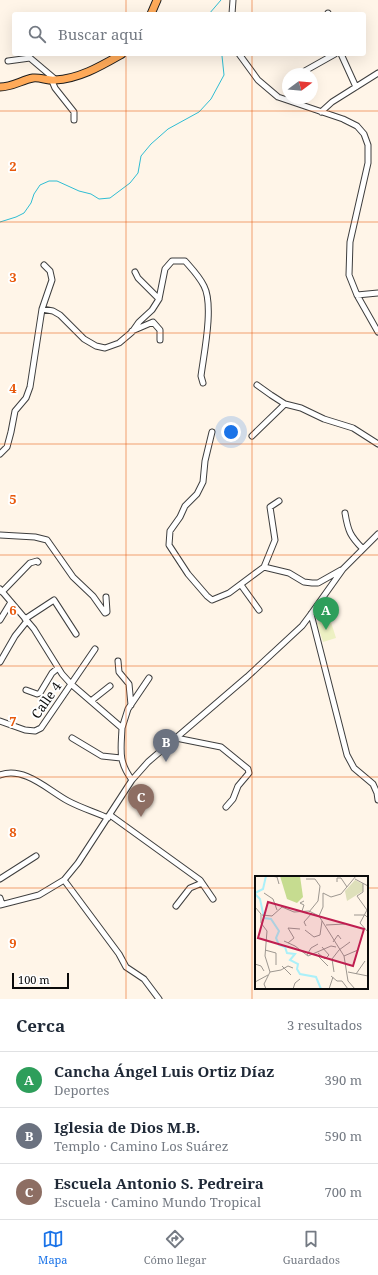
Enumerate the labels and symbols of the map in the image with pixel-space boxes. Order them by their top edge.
north arrow [282,68,318,104]
text: 2 [9,157,17,175]
text: 3 [9,268,17,286]
text: 4 [9,379,17,397]
your location [221,422,241,442]
text: 5 [9,490,17,508]
pin: A [313,597,339,630]
text: 6 [9,601,17,619]
street label: Calle 4 [27,677,66,722]
text: 7 [9,712,17,730]
pin: B [153,729,179,762]
pin: C [128,784,154,817]
text: 8 [9,823,17,841]
inset map [255,876,368,989]
text: 9 [9,934,17,952]
scale bar [12,971,69,990]

